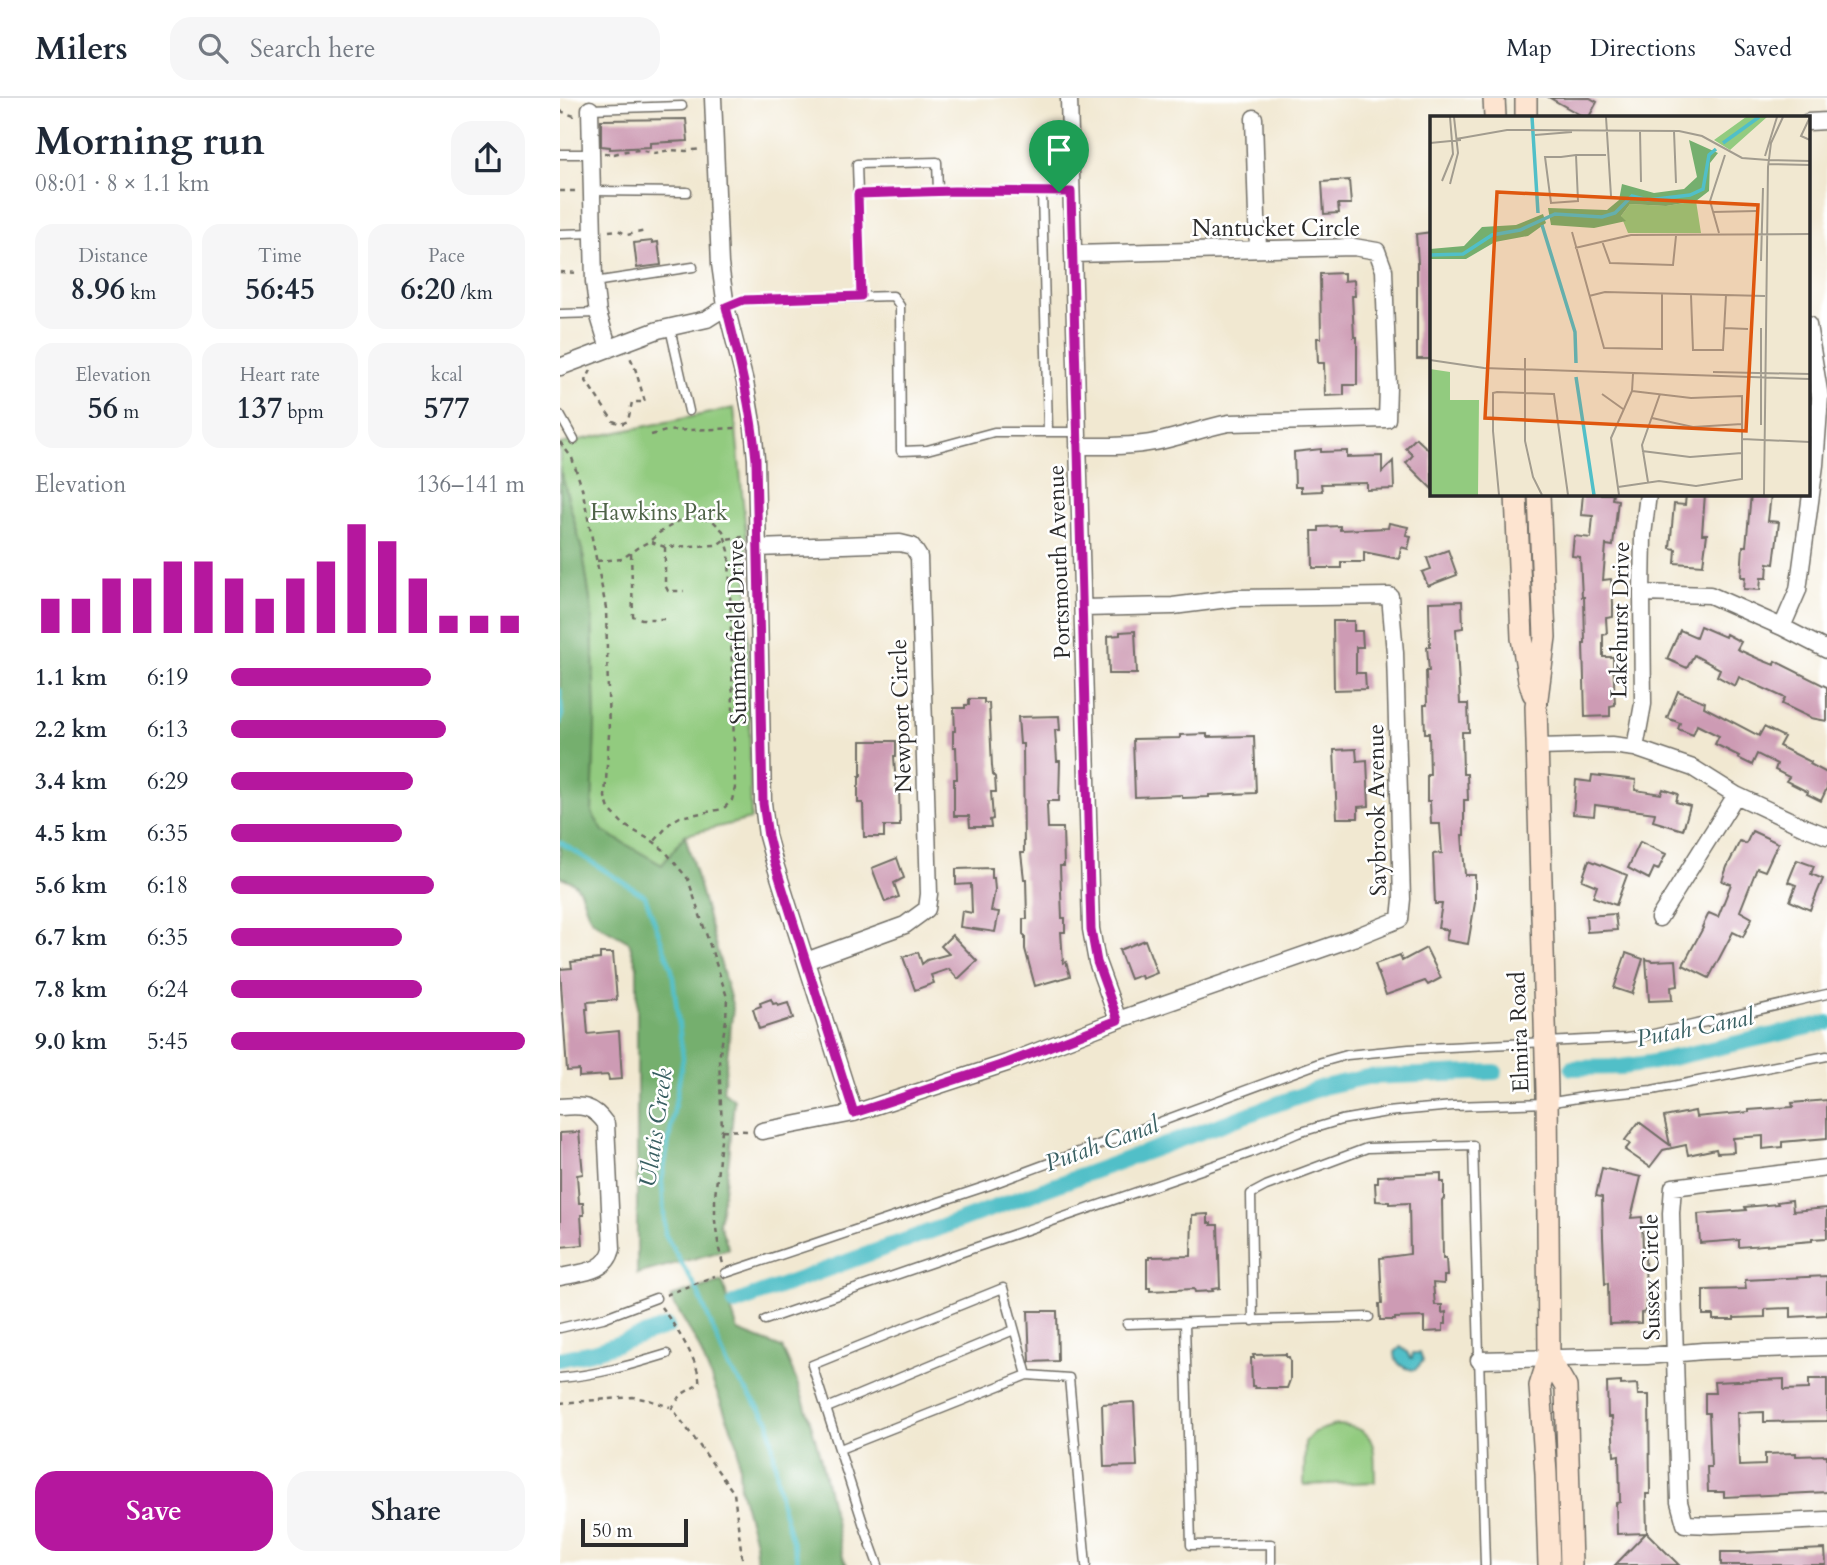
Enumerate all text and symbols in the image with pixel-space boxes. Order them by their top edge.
search box [170,17,660,80]
text: Milers [35,26,128,71]
icon: search [194,29,232,67]
text: Search here [250,31,376,66]
text: Map [1506,32,1552,65]
text: Directions [1590,32,1696,65]
text: Saved [1734,32,1792,65]
text: Morning run [35,116,265,168]
inset map [1430,116,1810,495]
pin [1029,120,1089,192]
button: share [451,121,525,195]
icon: arrive [1040,131,1078,169]
text: 08:01 · 8 × 1.1 km [35,168,209,199]
street label: Nantucket Circle [1192,213,1360,244]
text: Distance [79,243,148,269]
text: Time [258,243,302,269]
text: Pace [428,243,465,269]
text: 8.96 [70,269,125,310]
text: 56:45 [245,269,315,310]
text: 6:20 [401,269,455,310]
text: km [125,280,156,306]
text: /km [455,280,493,306]
text: Elevation [76,362,151,388]
text: Heart rate [240,362,320,388]
text: kcal [431,362,463,388]
text: 56 [87,388,118,429]
text: 137 [236,388,282,429]
text: 577 [424,388,470,429]
text: m [118,399,139,425]
text: bpm [282,399,324,425]
street label: Portsmouth Avenue [1040,464,1078,660]
text: Elevation [35,469,126,500]
text: 136–141 m [416,469,525,500]
park label: Hawkins Park [590,497,728,528]
street label: Summerfield Drive [720,539,754,725]
street label: Lakehurst Drive [1603,541,1637,699]
street label: Newport Circle [883,638,919,794]
text: 1.1 km [35,662,107,693]
text: 6:19 [147,662,188,693]
text: 2.2 km [35,714,107,745]
text: 6:13 [147,714,188,745]
street label: Saybrook Avenue [1360,724,1394,896]
text: 3.4 km [35,766,107,797]
text: 6:29 [147,766,188,797]
text: 4.5 km [35,818,107,849]
text: 6:35 [147,818,188,849]
text: 5.6 km [35,870,107,901]
text: 6:18 [147,870,188,901]
text: 6.7 km [35,922,107,953]
text: 6:35 [147,922,188,953]
street label: Elmira Road [1501,970,1537,1093]
text: 7.8 km [35,974,107,1005]
text: 6:24 [147,974,188,1005]
water label: Putah Canal [1633,1000,1758,1056]
text: 9.0 km [35,1026,107,1057]
text: 5:45 [147,1026,188,1057]
water label: Ulatis Creek [631,1066,681,1190]
water label: Putah Canal [1040,1108,1165,1180]
street label: Sussex Circle [1634,1213,1668,1341]
button: Save [35,1471,273,1551]
button: Share [287,1471,525,1551]
scale bar [581,1516,688,1548]
text: 50 m [592,1518,633,1544]

